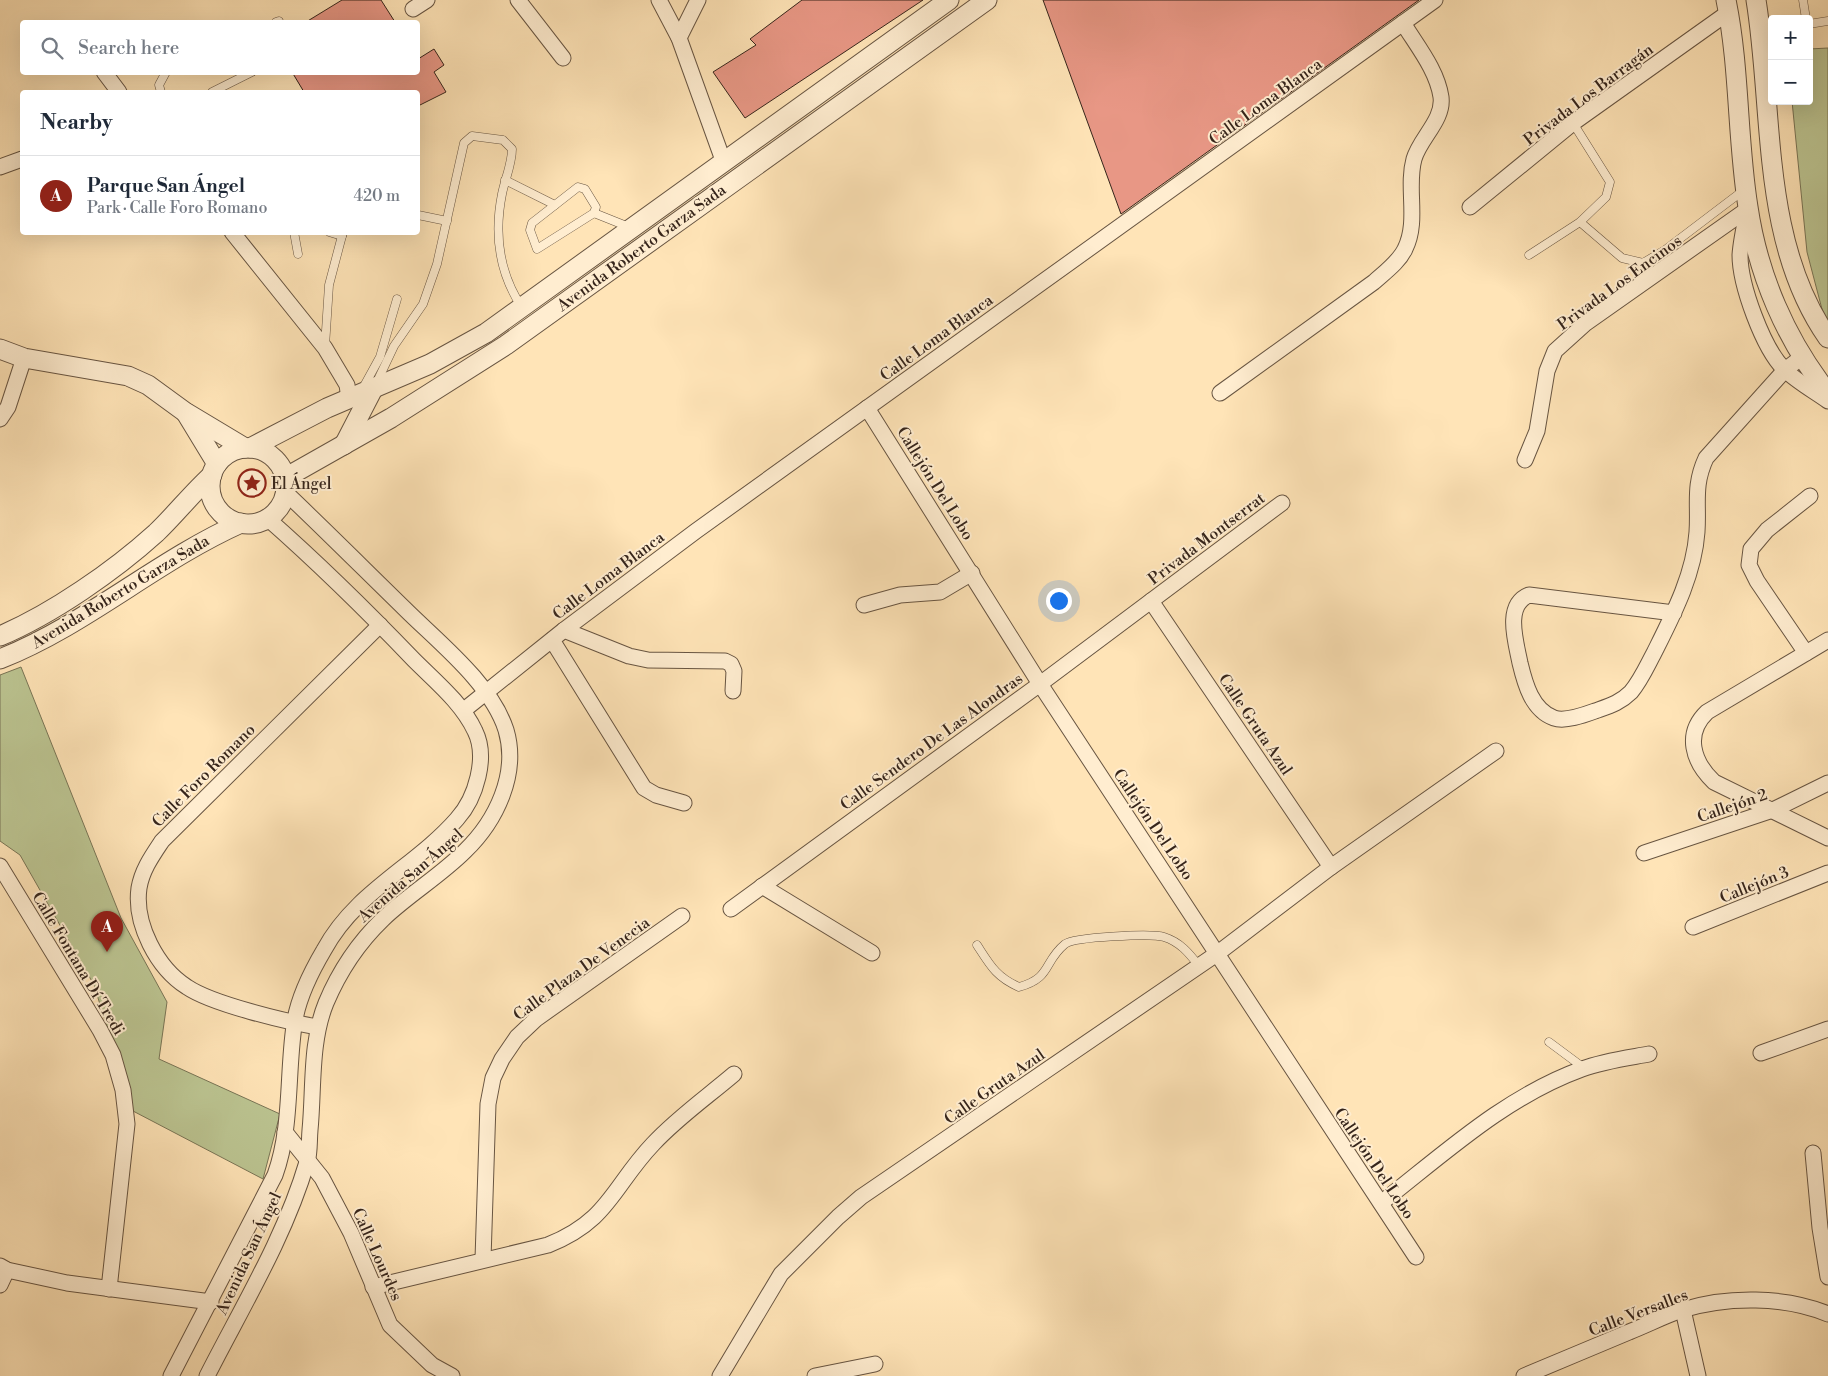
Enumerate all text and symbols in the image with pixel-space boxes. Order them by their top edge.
map controls [1768,15,1813,105]
button: + [1768,15,1813,60]
search box [20,20,420,75]
icon: search [38,34,66,62]
text: Search here [78,36,179,60]
street label: Privada Los Barragán [1520,39,1658,150]
street label: Calle Loma Blanca [1205,54,1327,149]
button: − [1768,60,1813,105]
text: Nearby [40,110,113,136]
text: Parque San Ángel [87,174,245,198]
street label: Avenida Roberto Garza Sada [552,179,731,316]
text: A [50,186,62,206]
text: 420 m [353,186,400,206]
text: Park · Calle Foro Romano [87,198,267,218]
street label: Privada Los Encinos [1553,231,1686,335]
street label: Calle Loma Blanca [876,290,998,385]
street label: Callejón Del Lobo [892,423,978,544]
place icon: El Ángel [237,468,267,498]
place label: El Ángel [271,472,332,494]
street label: Privada Montserrat [1144,488,1269,589]
street label: Calle Loma Blanca [549,527,669,624]
street label: Avenida Roberto Garza Sada [27,530,214,653]
your location [1046,588,1072,614]
street label: Calle Sendero De Las Alondras [836,669,1027,815]
street label: Calle Gruta Azul [1214,670,1297,779]
street label: Calle Foro Romano [148,720,260,832]
street label: Callejón Del Lobo [1109,765,1198,884]
street label: Callejón 2 [1695,785,1770,827]
street label: Avenida San Ángel [352,823,468,928]
street label: Callejón 3 [1717,862,1792,908]
street label: Calle Fontana Dí Tredi [27,888,129,1039]
pin: A [91,911,123,952]
street label: Calle Plaza De Venecia [509,912,654,1025]
street label: Calle Gruta Azul [940,1045,1049,1129]
street label: Callejón Del Lobo [1330,1104,1419,1223]
street label: Avenida San Ángel [210,1188,286,1319]
street label: Calle Lourdes [348,1205,406,1304]
street label: Calle Versalles [1586,1285,1691,1341]

